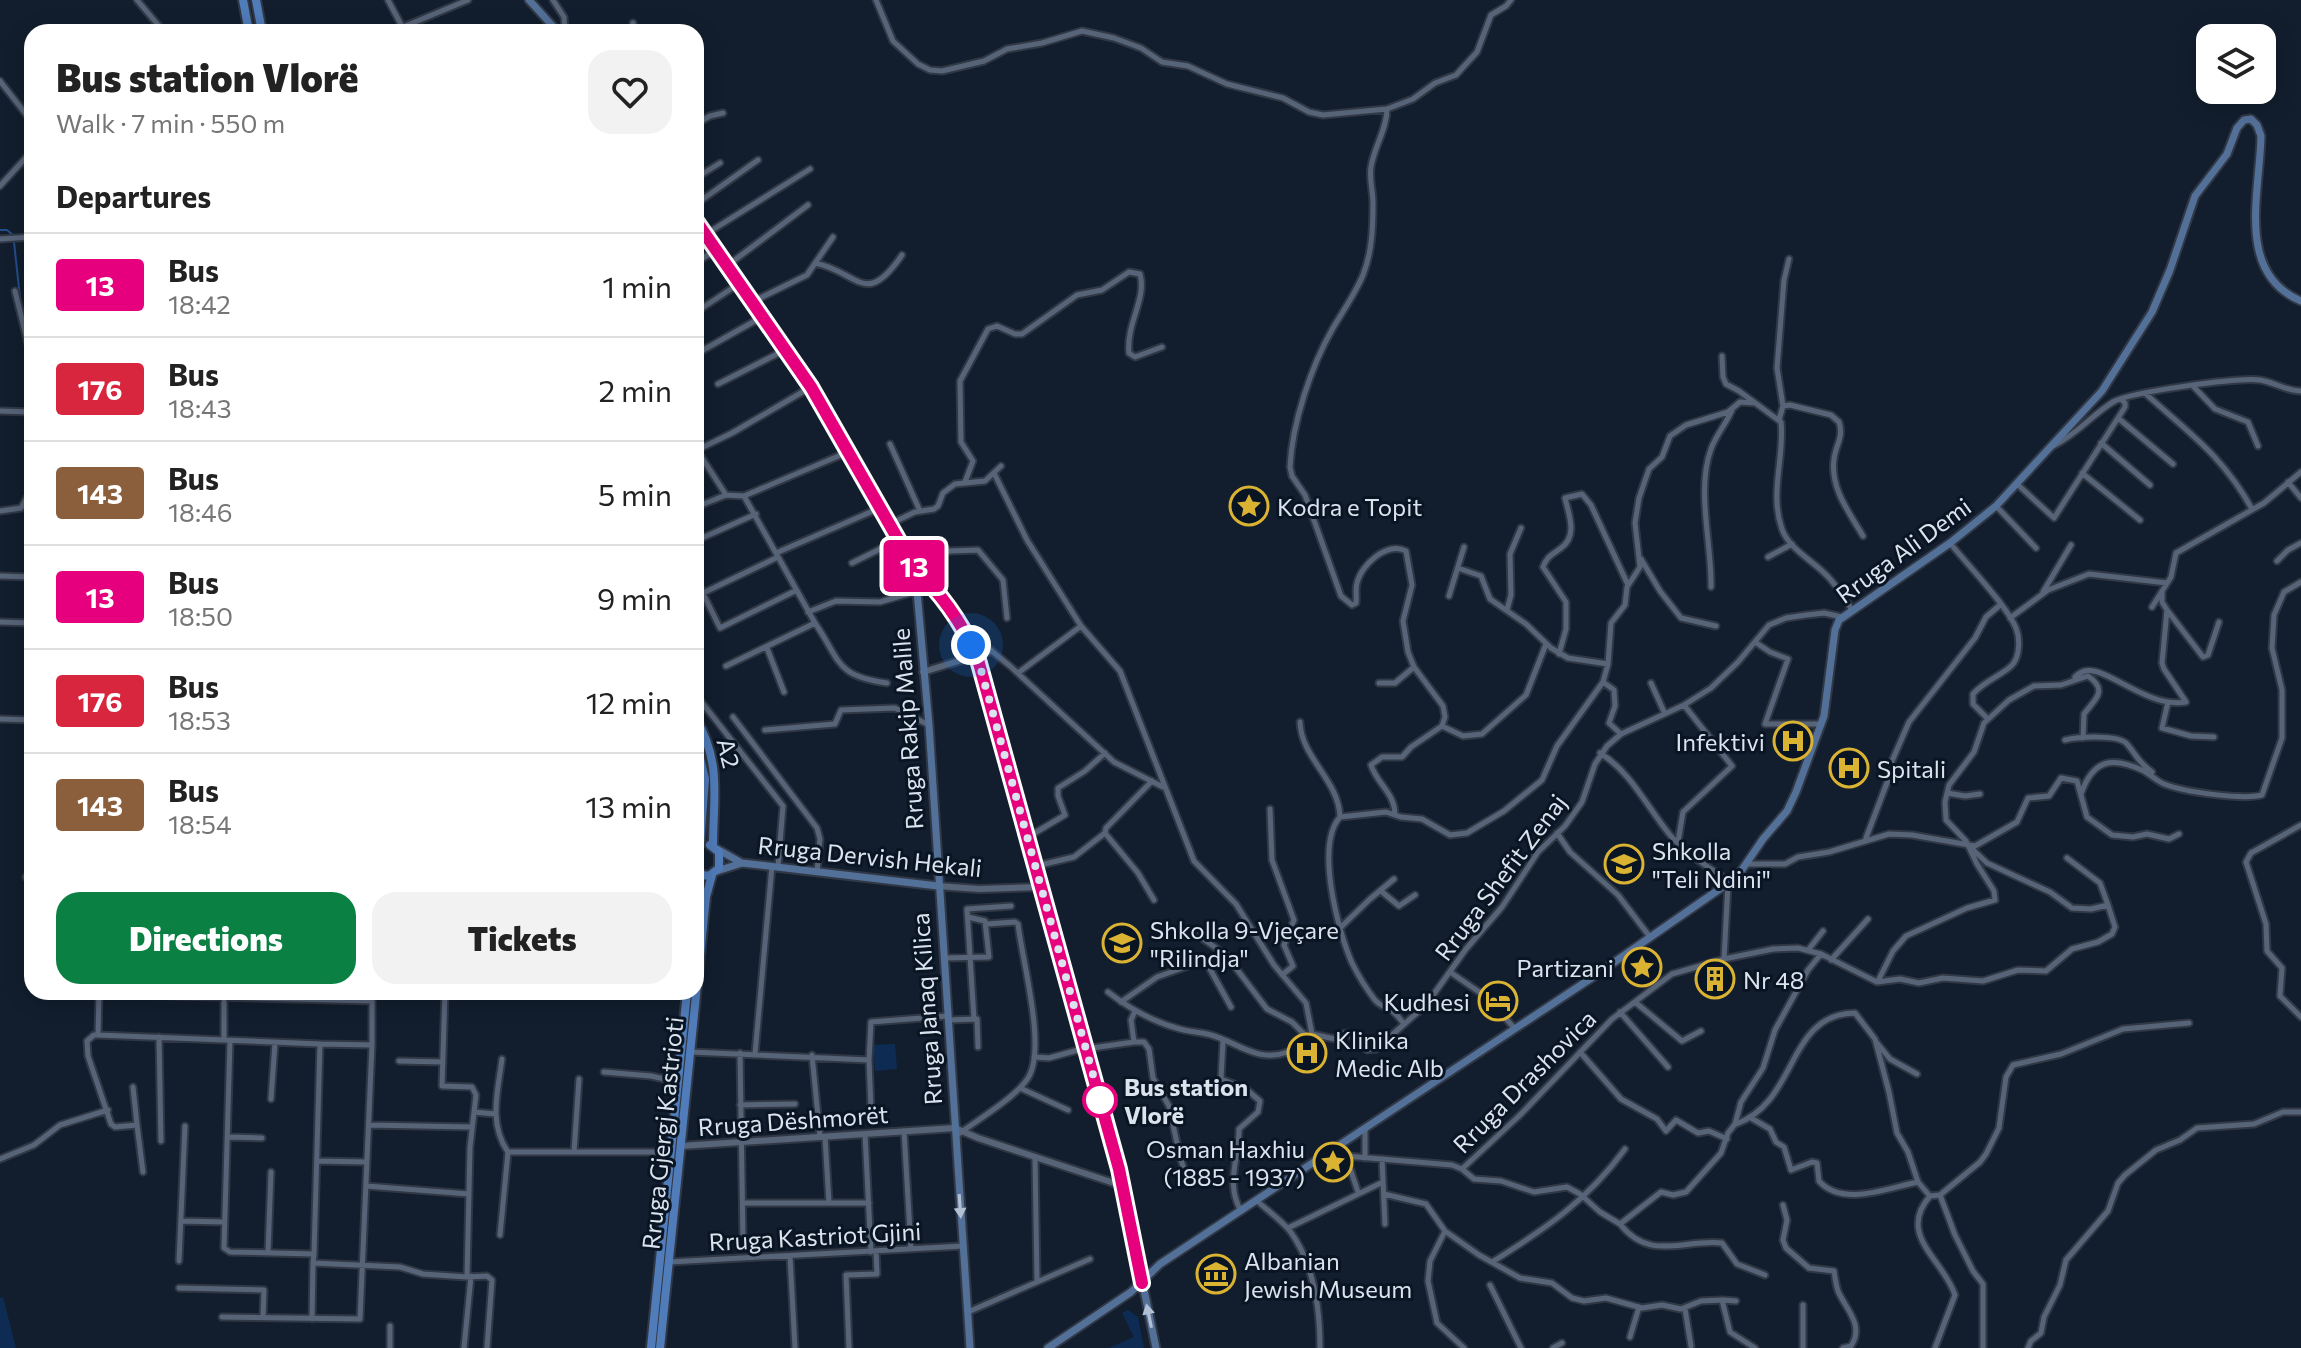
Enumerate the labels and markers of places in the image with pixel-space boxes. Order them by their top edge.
place icon: Kodra e Topit [1228,485,1270,527]
place label: Kodra e Topit [1277,492,1422,521]
hospital icon: Infektivi [1772,720,1814,762]
place label: Infektivi [1675,727,1765,756]
hospital icon: Spitali [1828,747,1870,789]
place label: Spitali [1877,754,1946,783]
place label: Shkolla "Teli Ndini" [1652,836,1771,893]
school or university icon: Shkolla "Teli Ndini" [1603,843,1645,885]
place label: Shkolla 9-Vjeçare "Rilindja" [1150,915,1339,972]
school or university icon: Shkolla 9-Vjeçare "Rilindja" [1101,922,1143,964]
place icon: Partizani [1621,946,1663,988]
place label: Partizani [1516,953,1614,982]
building icon: Nr 48 [1694,958,1736,1000]
place label: Nr 48 [1743,965,1804,994]
hotel icon: Kudhesi [1477,980,1519,1022]
place label: Kudhesi [1383,987,1470,1016]
place label: Klinika Medic Alb [1335,1025,1444,1082]
hospital icon: Klinika Medic Alb [1286,1032,1328,1074]
place label: Bus station Vlorë [1124,1072,1248,1129]
marker: Bus station Vlorë [1083,1083,1117,1117]
place label: Osman Haxhiu (1885 - 1937) [1146,1134,1305,1191]
place icon: Osman Haxhiu (1885 - 1937) [1312,1141,1354,1183]
place label: Albanian Jewish Museum [1244,1246,1412,1303]
museum icon: Albanian Jewish Museum [1195,1253,1237,1295]

